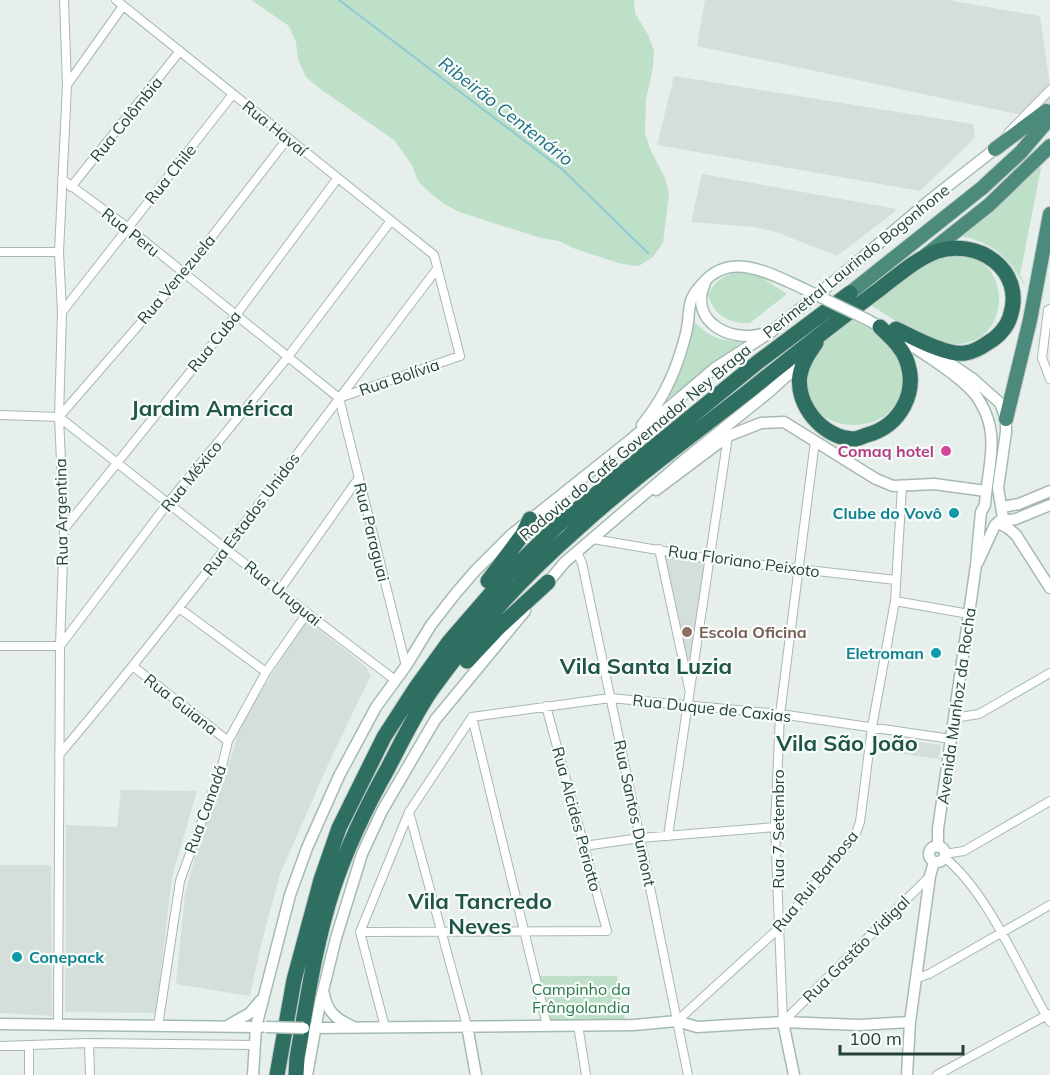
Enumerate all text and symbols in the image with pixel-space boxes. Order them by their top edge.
water label: Ribeirão Centenário [434,51,578,171]
street label: Rua Colômbia [86,72,166,166]
street label: Rua Havaí [239,96,312,161]
street label: Rua Chile [140,140,200,208]
street label: Perimetral Laurindo Bogonhone [759,180,953,342]
street label: Rua Peru [98,203,164,261]
street label: Rua Venezuela [133,230,219,328]
street label: Rua Cuba [183,306,245,376]
street label: Rodovia do Café Governador Ney Braga [515,339,755,545]
street label: Rua Bolívia [356,354,442,400]
district label: Jardim América [131,394,293,422]
street label: Rua México [156,436,226,516]
place label: Comaq hotel [838,441,934,461]
marker: Comaq hotel [939,444,953,458]
street label: Rua Estados Unidos [198,449,304,579]
street label: Rua Argentina [50,458,72,566]
street label: Rua Paraguai [350,480,394,584]
place label: Clube do Vovô [833,503,942,523]
marker: Clube do Vovô [947,506,961,520]
street label: Rua Floriano Peixoto [667,540,821,582]
street label: Rua Uruguai [241,556,325,630]
street label: Avenida Munhoz da Rocha [932,606,980,806]
place label: Escola Oficina [699,622,807,642]
marker: Escola Oficina [680,625,694,639]
place label: Eletroman [846,643,924,663]
marker: Eletroman [929,646,943,660]
district label: Vila Santa Luzia [559,652,732,680]
street label: Rua Guiana [140,669,222,739]
street label: Rua Duque de Caxias [632,690,792,726]
district label: Vila São João [775,729,918,757]
street label: Rua Santos Dumont [610,738,660,888]
street label: Rua Alcides Periotto [548,744,606,894]
street label: Rua Canadá [180,762,230,856]
street label: Rua 7 Setembro [768,769,788,889]
street label: Rua Rui Barbosa [768,826,862,936]
district label: Vila Tancredo Neves [407,887,552,940]
street label: Rua Gastão Vidigal [798,891,914,1007]
place label: Conepack [29,947,105,967]
marker: Conepack [10,950,24,964]
park label: Campinho da Frângolandia [531,979,631,1017]
scale bar [840,1018,963,1056]
text: 100 m [849,1027,902,1050]

